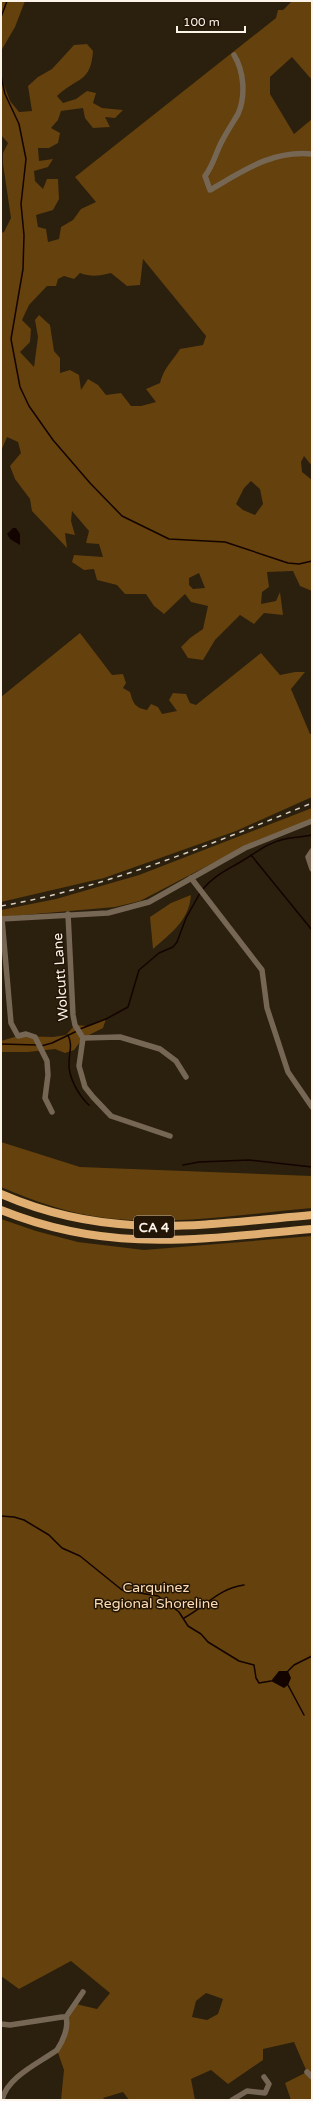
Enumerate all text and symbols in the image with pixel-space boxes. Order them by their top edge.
scale bar [177,8,245,34]
text: 100 m [183,15,220,29]
street label: Wolcutt Lane [49,932,72,1022]
road number: CA 4 [134,1216,174,1238]
park label: Carquinez Regional Shoreline [94,1579,218,1612]

